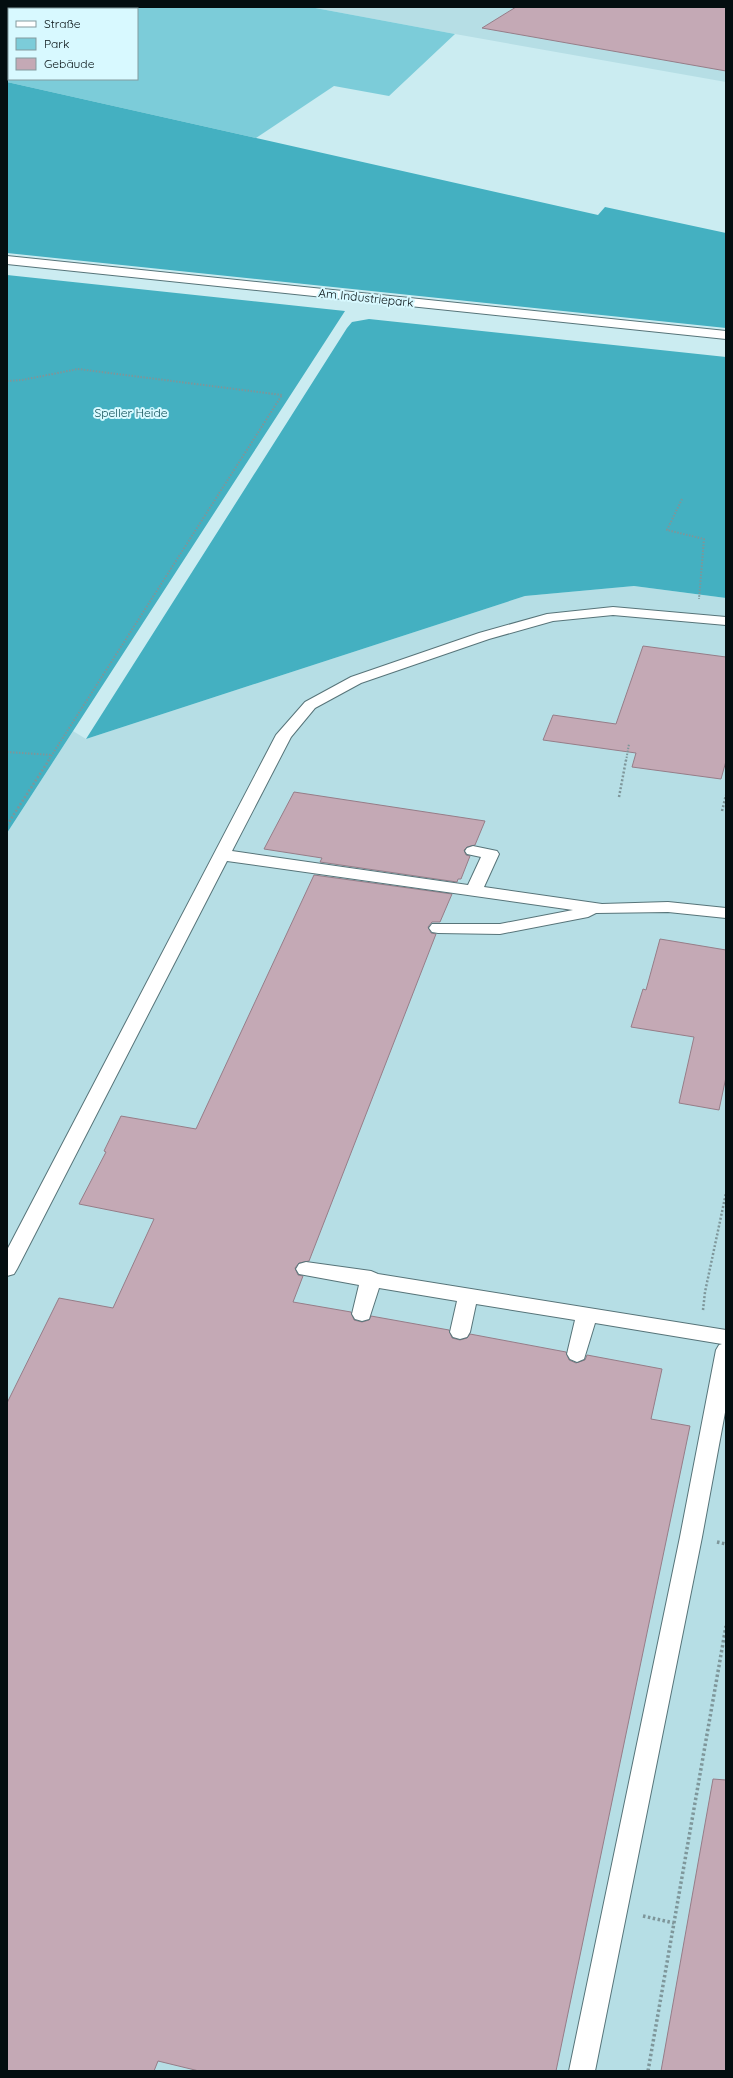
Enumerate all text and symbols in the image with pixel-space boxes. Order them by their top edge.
legend [8,8,138,80]
text: Straße [44,16,81,31]
text: Park [44,36,69,51]
text: Gebäude [44,56,95,71]
street label: Am Industriepark [318,285,414,310]
park label: Speller Heide [95,405,168,420]

